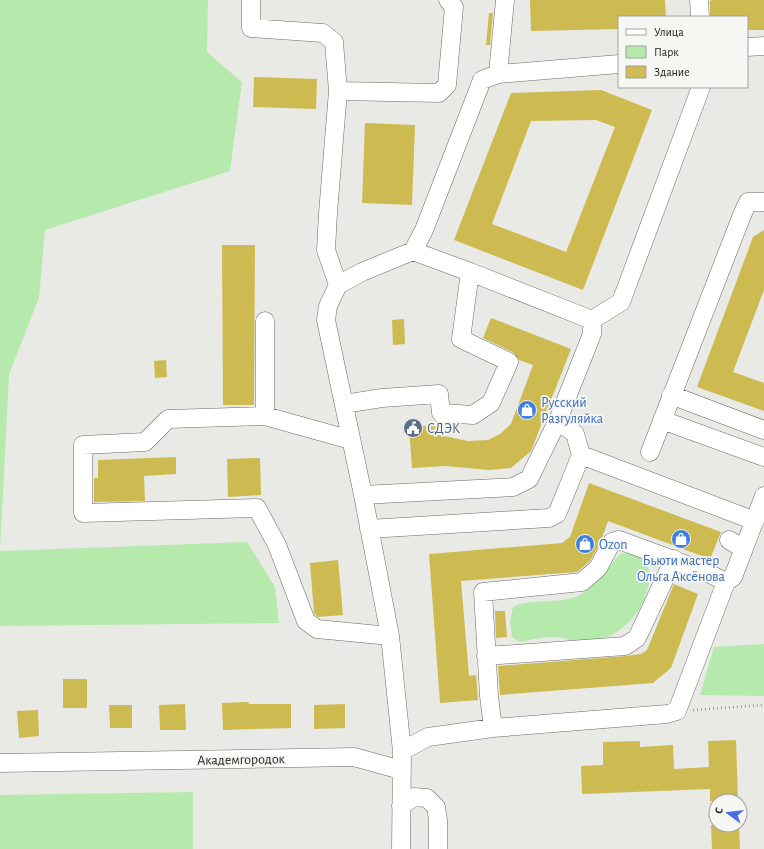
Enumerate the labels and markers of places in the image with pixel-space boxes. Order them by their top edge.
place label: Русский Разгуляйка [541,396,604,426]
shop icon: Русский Разгуляйка [516,399,538,421]
public building icon: СДЭК [402,417,424,439]
place label: СДЭК [427,422,460,436]
shop icon: Бьюти мастер Oльга Аксёнова [670,528,692,550]
shop icon: Ozon [574,533,596,555]
place label: Ozon [599,538,627,552]
place label: Бьюти мастер Oльга Аксёнова [637,554,726,584]

